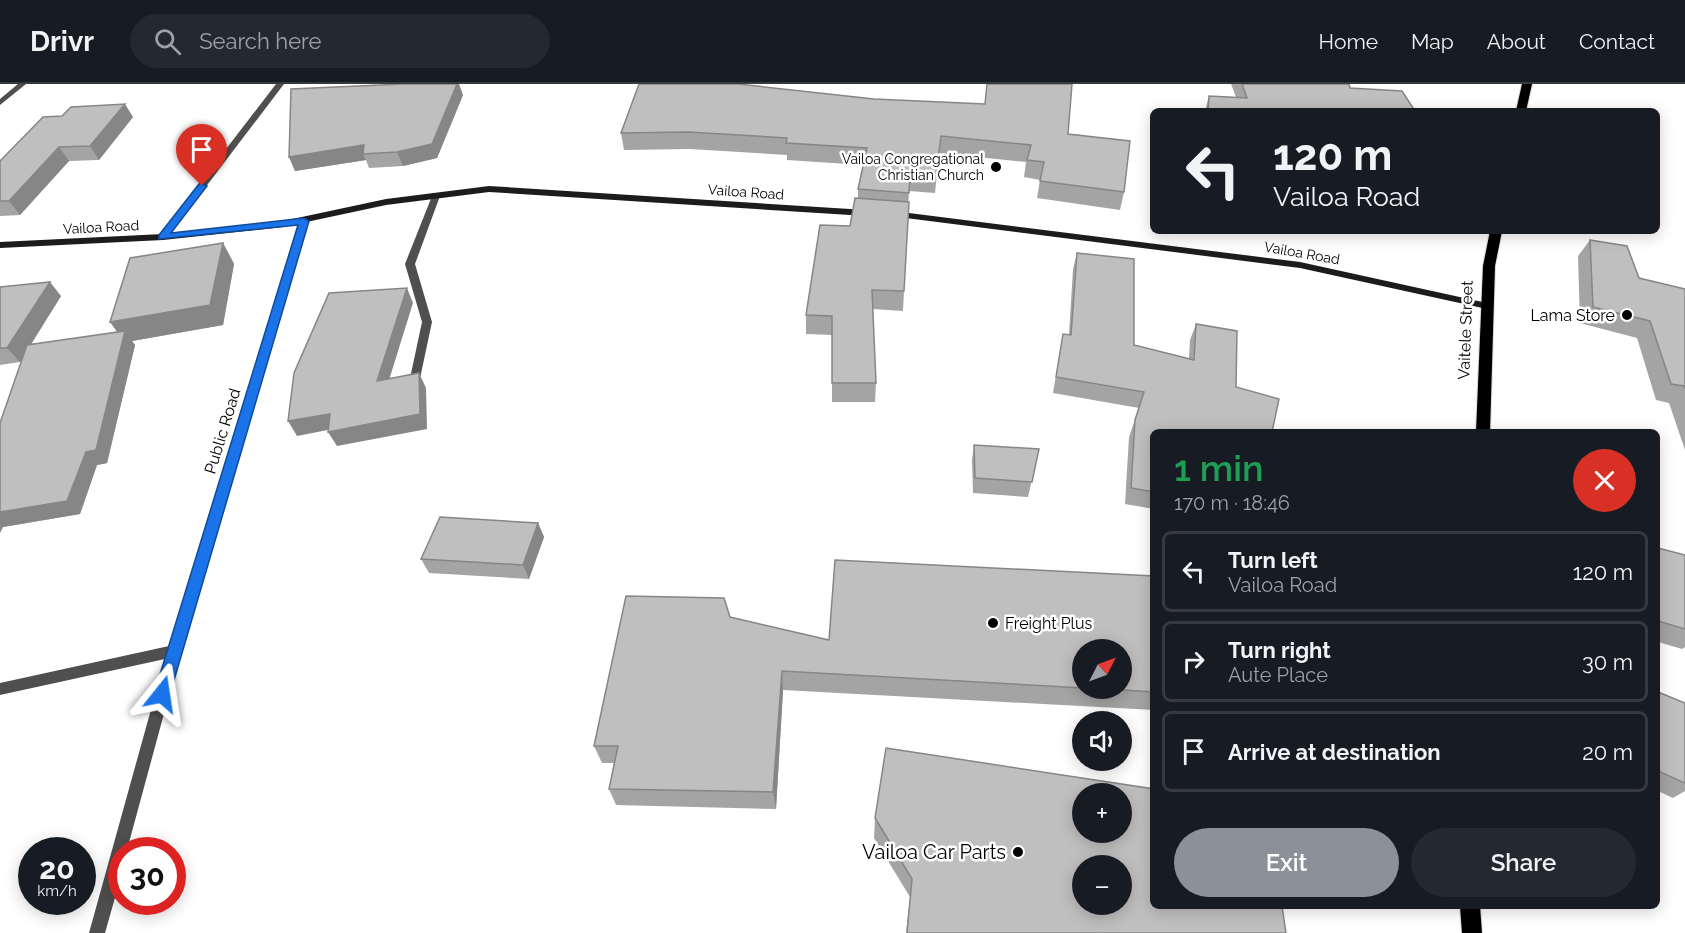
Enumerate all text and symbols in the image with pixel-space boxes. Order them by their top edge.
search box [130,14,550,68]
text: Drivr [30,25,94,58]
icon: search [151,25,184,58]
text: Search here [199,28,321,54]
text: Home [1319,29,1378,54]
text: Map [1411,29,1454,54]
text: About [1487,29,1546,54]
text: Contact [1579,29,1655,54]
pin [176,124,227,186]
text: 120 m [1273,131,1392,180]
icon: left [1174,132,1252,210]
icon: arrive [185,133,218,166]
place label: Vailoa Congregational Christian Church [842,151,984,183]
marker: Vailoa Congregational Christian Church [989,160,1003,174]
street label: Vailoa Road [707,181,785,203]
text: Vailoa Road [1273,181,1420,212]
street label: Vailoa Road [62,217,140,237]
street label: Vailoa Road [1263,238,1341,268]
street label: Vaitele Street [1454,280,1477,380]
place label: Lama Store [1530,306,1615,325]
marker: Lama Store [1620,308,1634,322]
street label: Public Road [200,386,244,476]
text: 1 min [1174,447,1263,489]
button: close [1573,449,1636,512]
text: 170 m · 18:46 [1174,491,1290,515]
text: Turn left [1228,547,1318,573]
icon: left [1177,555,1210,588]
text: 120 m [1573,559,1633,585]
text: Vailoa Road [1228,573,1337,597]
place label: Freight Plus [1005,614,1092,633]
marker: Freight Plus [986,616,1000,630]
text: Turn right [1228,637,1331,663]
north arrow [1072,639,1132,699]
map controls [1072,639,1132,915]
icon: right [1177,645,1210,678]
text: 30 m [1582,649,1633,675]
position arrow [130,662,194,726]
text: Aute Place [1228,663,1328,687]
button: sound [1072,711,1132,771]
icon: arrive [1177,735,1210,768]
text: Arrive at destination [1228,739,1441,765]
text: 20 m [1582,739,1633,765]
button: + [1072,783,1132,843]
button: Exit [1174,828,1399,897]
button: Share [1411,828,1636,897]
speed limit sign: 30 [108,837,186,915]
place label: Vailoa Car Parts [862,840,1006,864]
marker: Vailoa Car Parts [1011,845,1025,859]
text: 20 [39,851,75,886]
button: − [1072,855,1132,915]
text: km/h [37,882,77,900]

